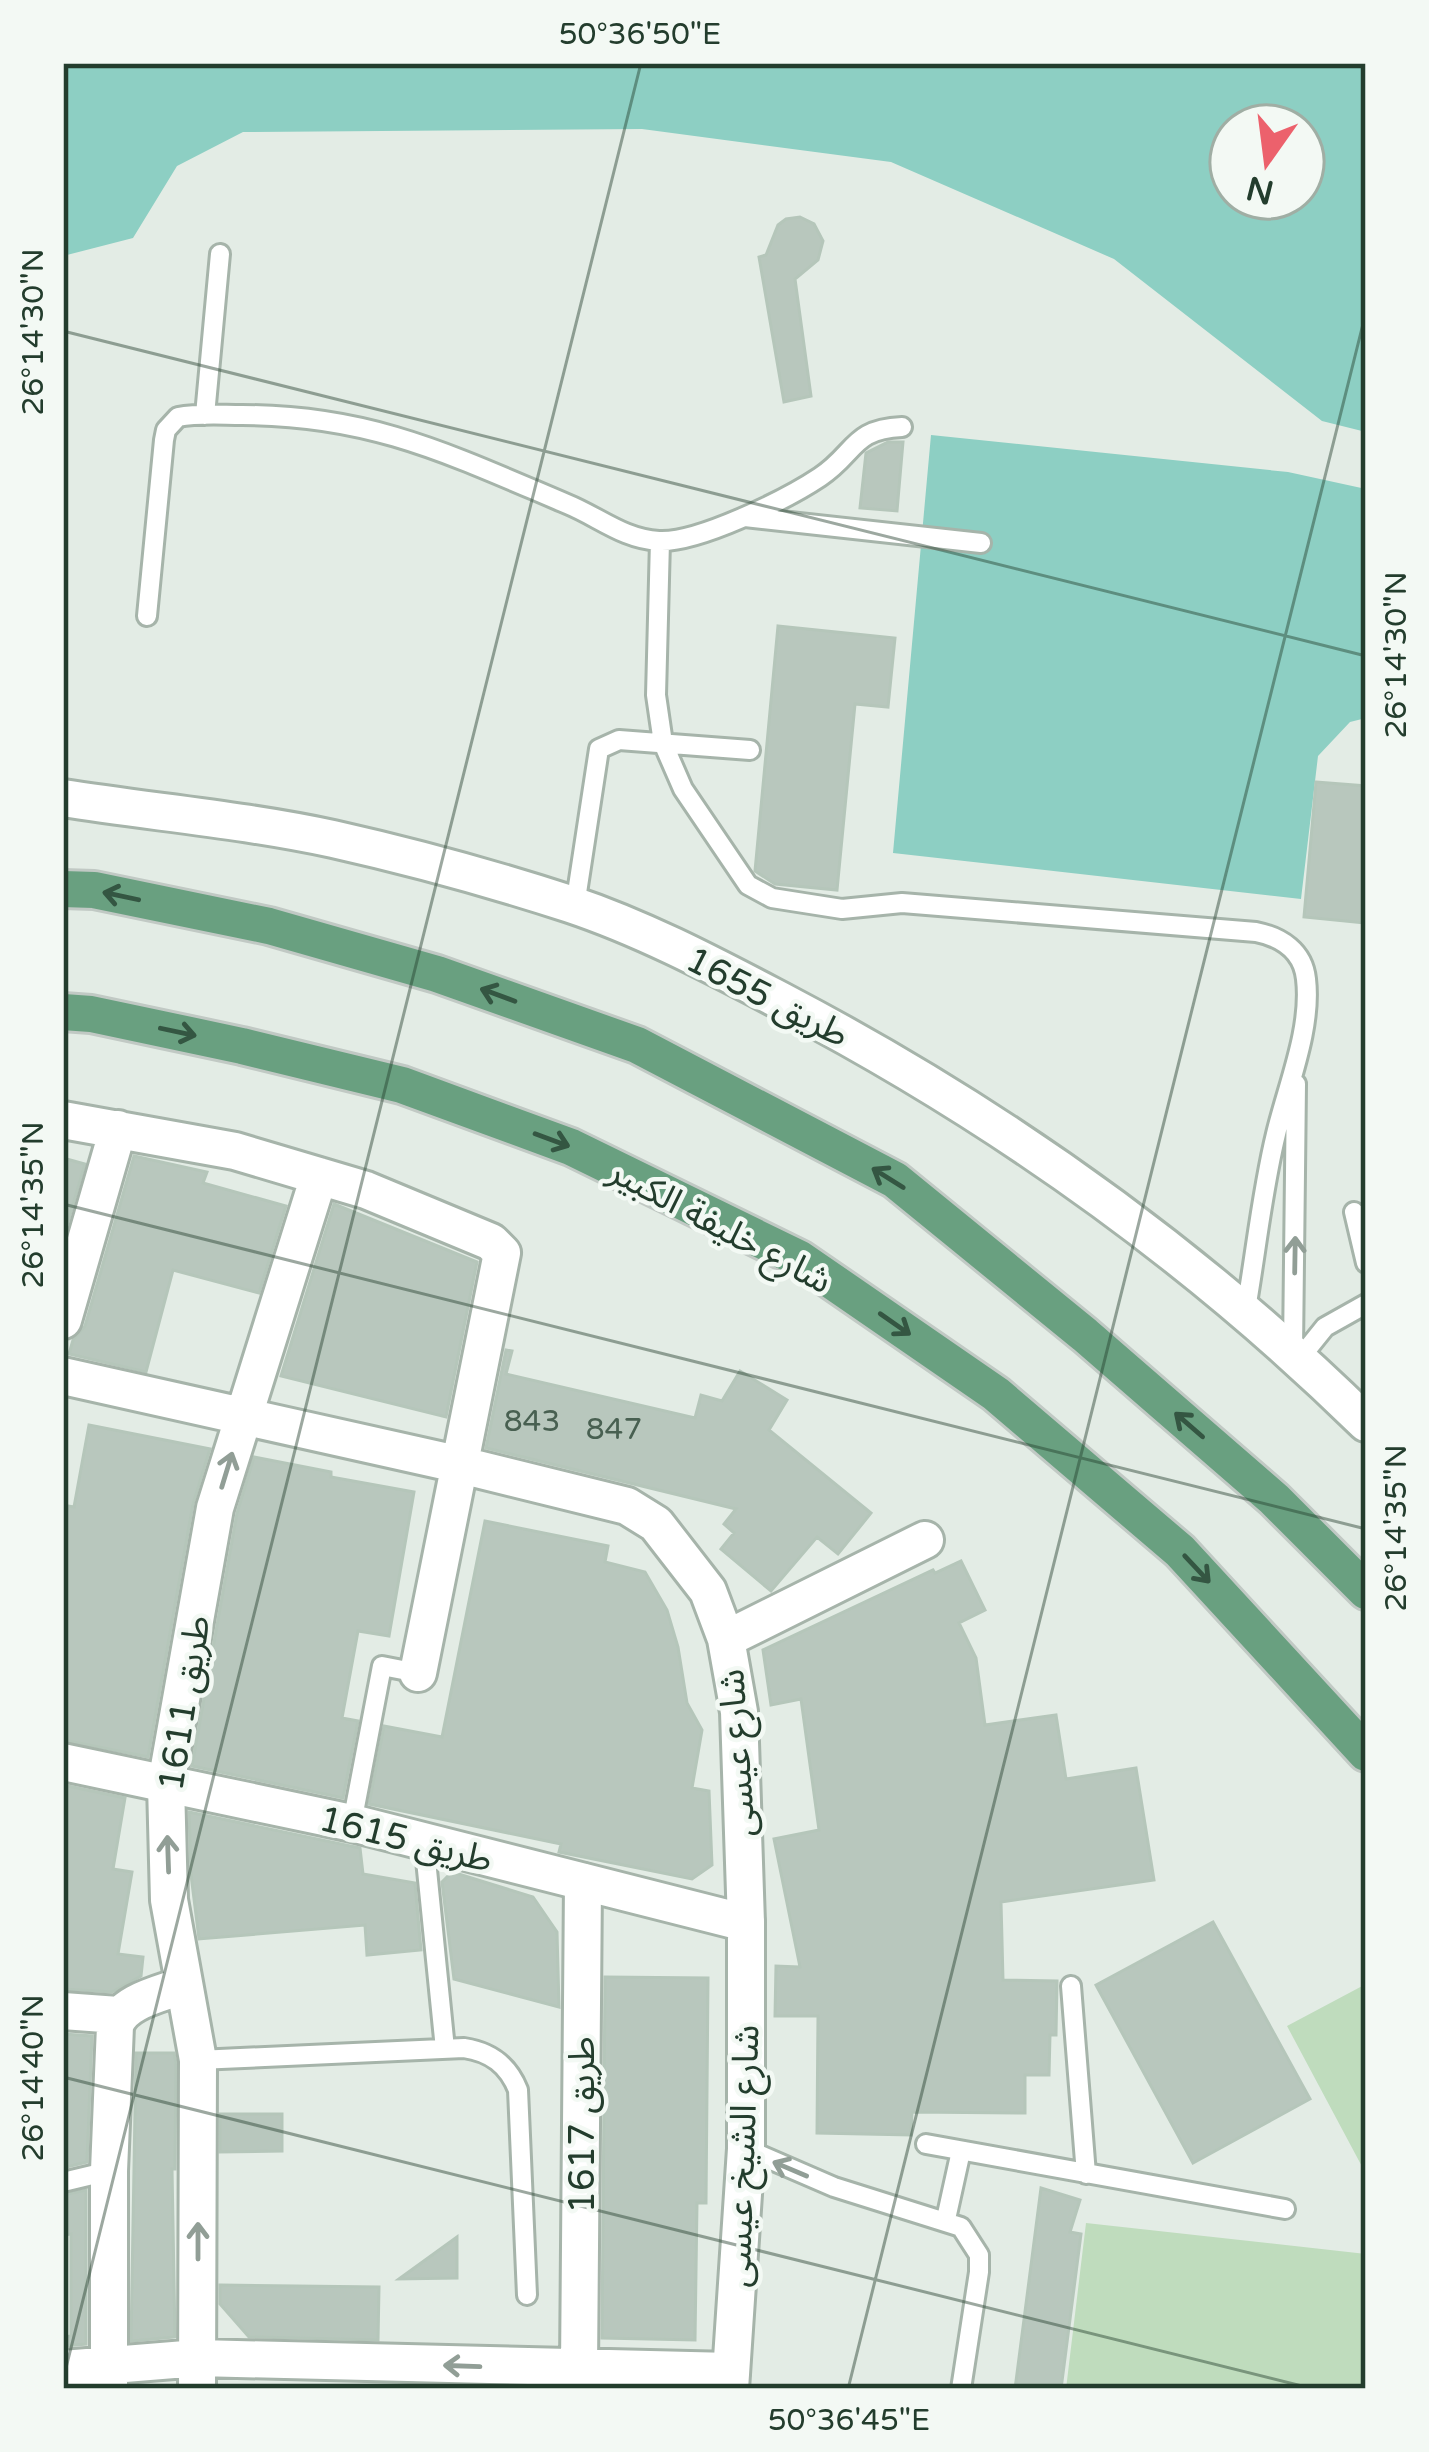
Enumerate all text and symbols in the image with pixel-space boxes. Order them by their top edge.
text: 50°36'50"E [559,16,721,53]
north arrow [1207,102,1327,222]
text: N [1243,168,1278,212]
text: 26°14'30"N [15,248,52,416]
text: 26°14'30"N [1378,571,1415,739]
one-way arrow [102,883,141,906]
street label: طريق 1655 [679,938,856,1057]
one-way arrow [480,983,517,1004]
one-way arrow [158,1022,197,1045]
text: 26°14'35"N [15,1121,52,1289]
one-way arrow [533,1131,570,1153]
street label: شارع خليفة الكبير [599,1149,839,1307]
one-way arrow [872,1166,906,1190]
one-way arrow [1284,1236,1307,1275]
one-way arrow [878,1311,911,1336]
house number: 843 [504,1403,560,1440]
house number: 847 [586,1411,642,1448]
one-way arrow [1174,1412,1205,1439]
text: 26°14'35"N [1378,1444,1415,1612]
one-way arrow [217,1452,239,1490]
one-way arrow [1183,1554,1210,1584]
street label: طريق 1611 [149,1612,220,1794]
street label: شارع عيسى [710,1667,769,1838]
street label: طريق 1615 [314,1797,497,1882]
one-way arrow [156,1835,179,1874]
text: 26°14'40"N [15,1994,52,2162]
street label: شارع الشيخ عيسى [716,2024,773,2288]
street label: طريق 1617 [561,2036,604,2214]
one-way arrow [772,2156,808,2178]
one-way arrow [187,2222,209,2261]
one-way arrow [443,2354,482,2377]
text: 50°36'45"E [768,2402,930,2439]

